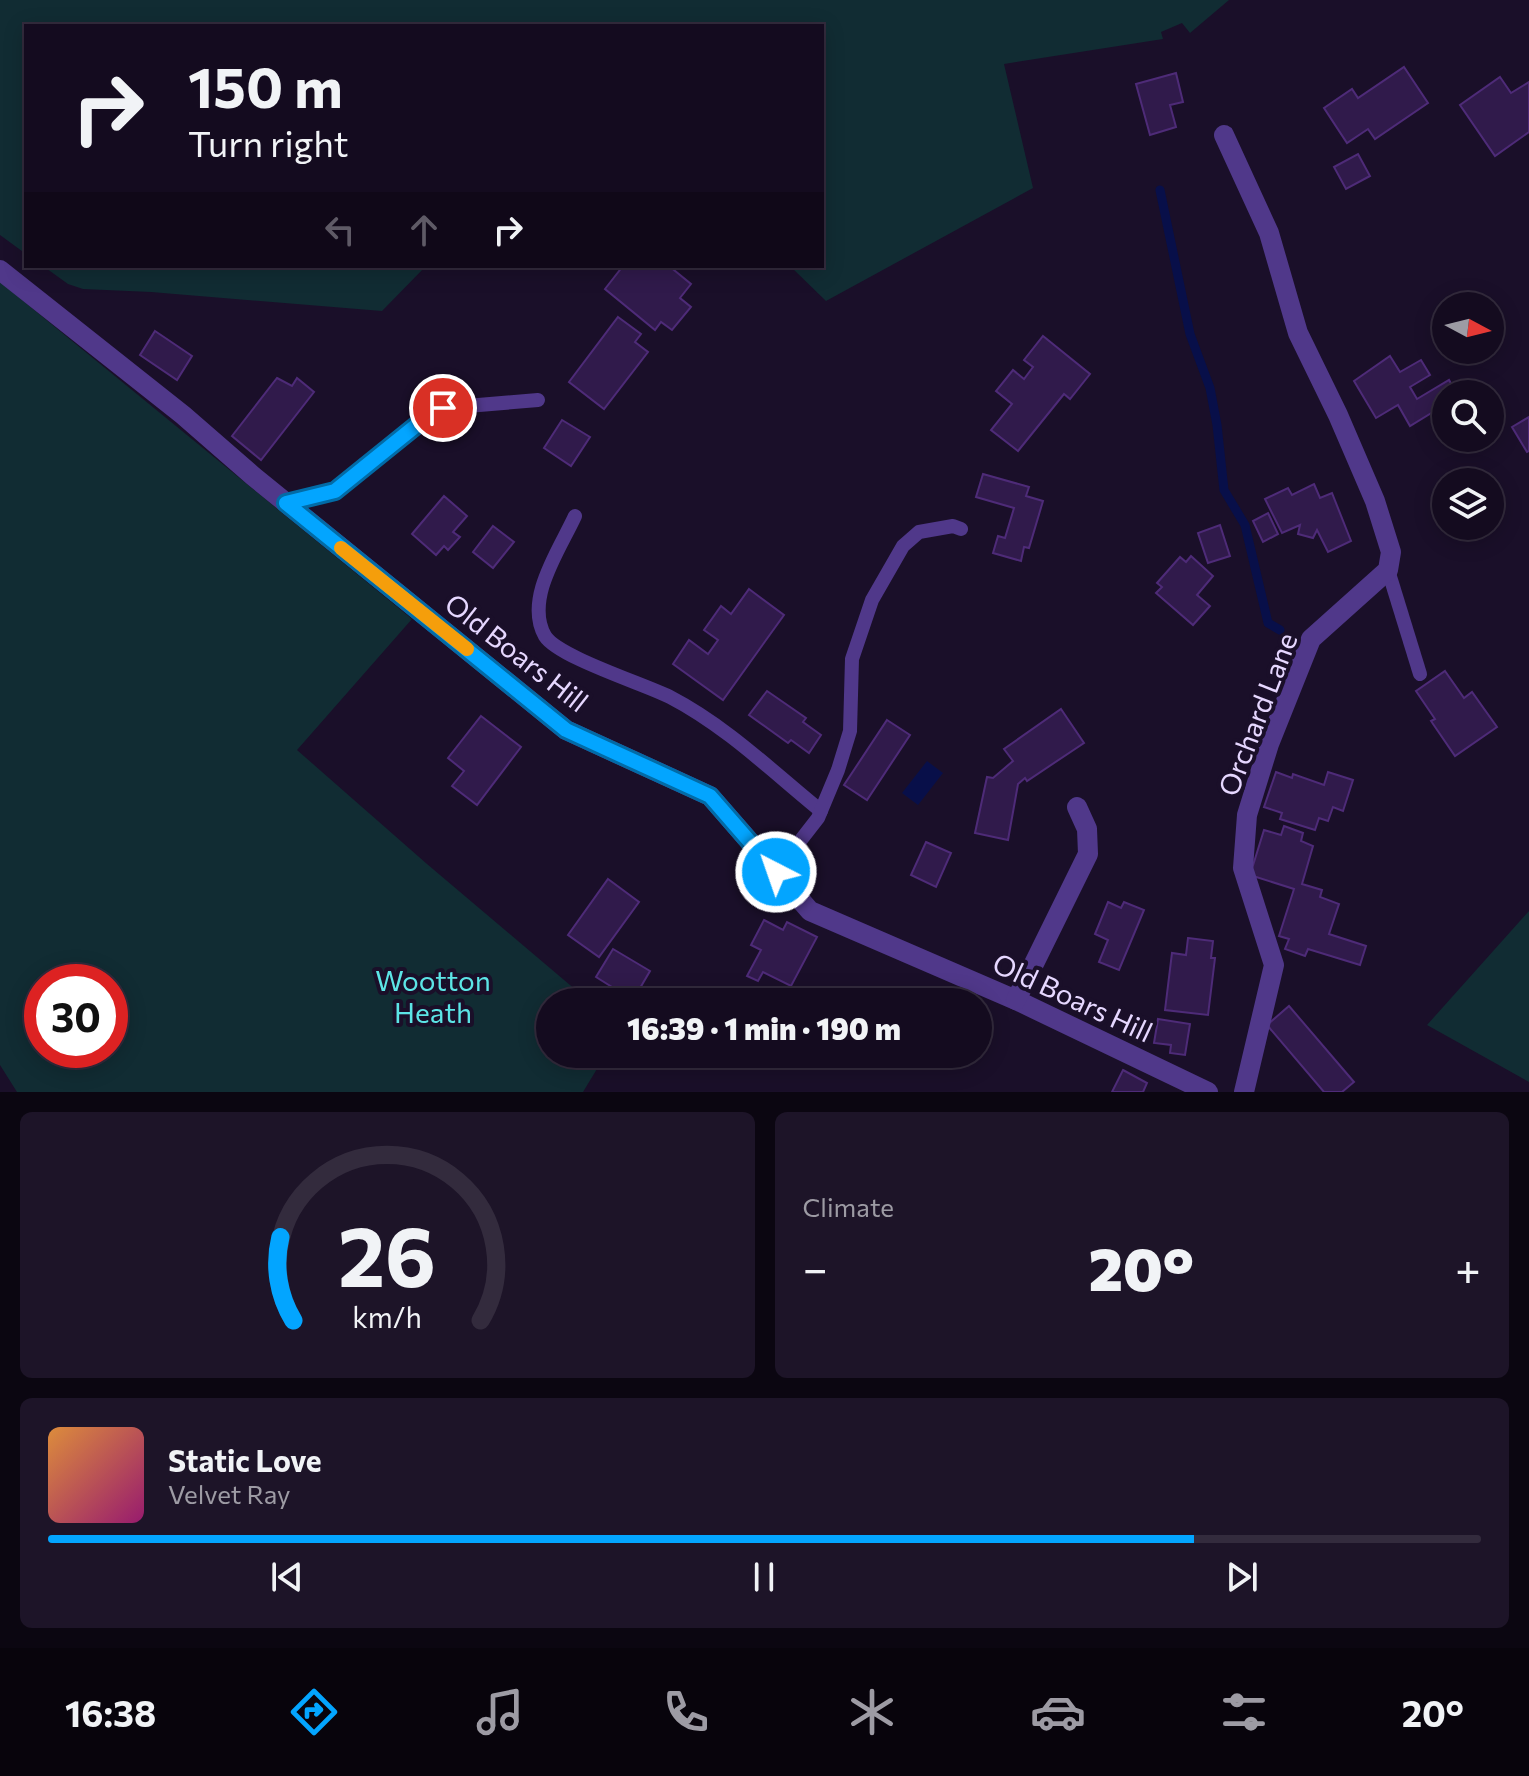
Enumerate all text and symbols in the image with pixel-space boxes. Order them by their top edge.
text: 150 m [188,51,343,120]
icon: right [56,56,160,160]
text: Turn right [188,120,349,164]
icon: left [318,208,362,252]
icon: ahead [402,208,446,252]
icon: right [486,208,530,252]
north arrow [1432,292,1504,364]
map controls [1432,292,1504,540]
pin [409,374,477,442]
button: search [1432,380,1504,452]
icon: arrive [421,386,465,430]
button: layers [1432,468,1504,540]
street label: Old Boars Hill [439,586,595,718]
street label: Orchard Lane [1210,628,1304,800]
position arrow [734,830,818,914]
street label: Old Boars Hill [988,945,1158,1049]
park label: Wootton Heath [375,963,491,1029]
speed limit sign: 30 [24,964,128,1068]
text: 16:39 · 1 min · 190 m [627,1009,901,1046]
text: Climate [803,1191,894,1222]
text: 26 [338,1202,436,1304]
text: 20° [1089,1230,1194,1303]
text: − [803,1240,828,1294]
text: + [1455,1240,1481,1294]
text: km/h [352,1299,422,1334]
text: Static Love [168,1441,322,1478]
text: Velvet Ray [168,1478,291,1509]
icon: previous [265,1555,309,1599]
icon: pause [742,1555,786,1599]
icon: next [1220,1555,1264,1599]
icon: directions [286,1684,342,1740]
icon: music [472,1684,528,1740]
icon: phone [658,1684,714,1740]
icon: climate [844,1684,900,1740]
icon: car [1030,1684,1086,1740]
icon: filters [1216,1684,1272,1740]
text: 16:38 [65,1690,156,1734]
text: 20° [1402,1690,1464,1734]

